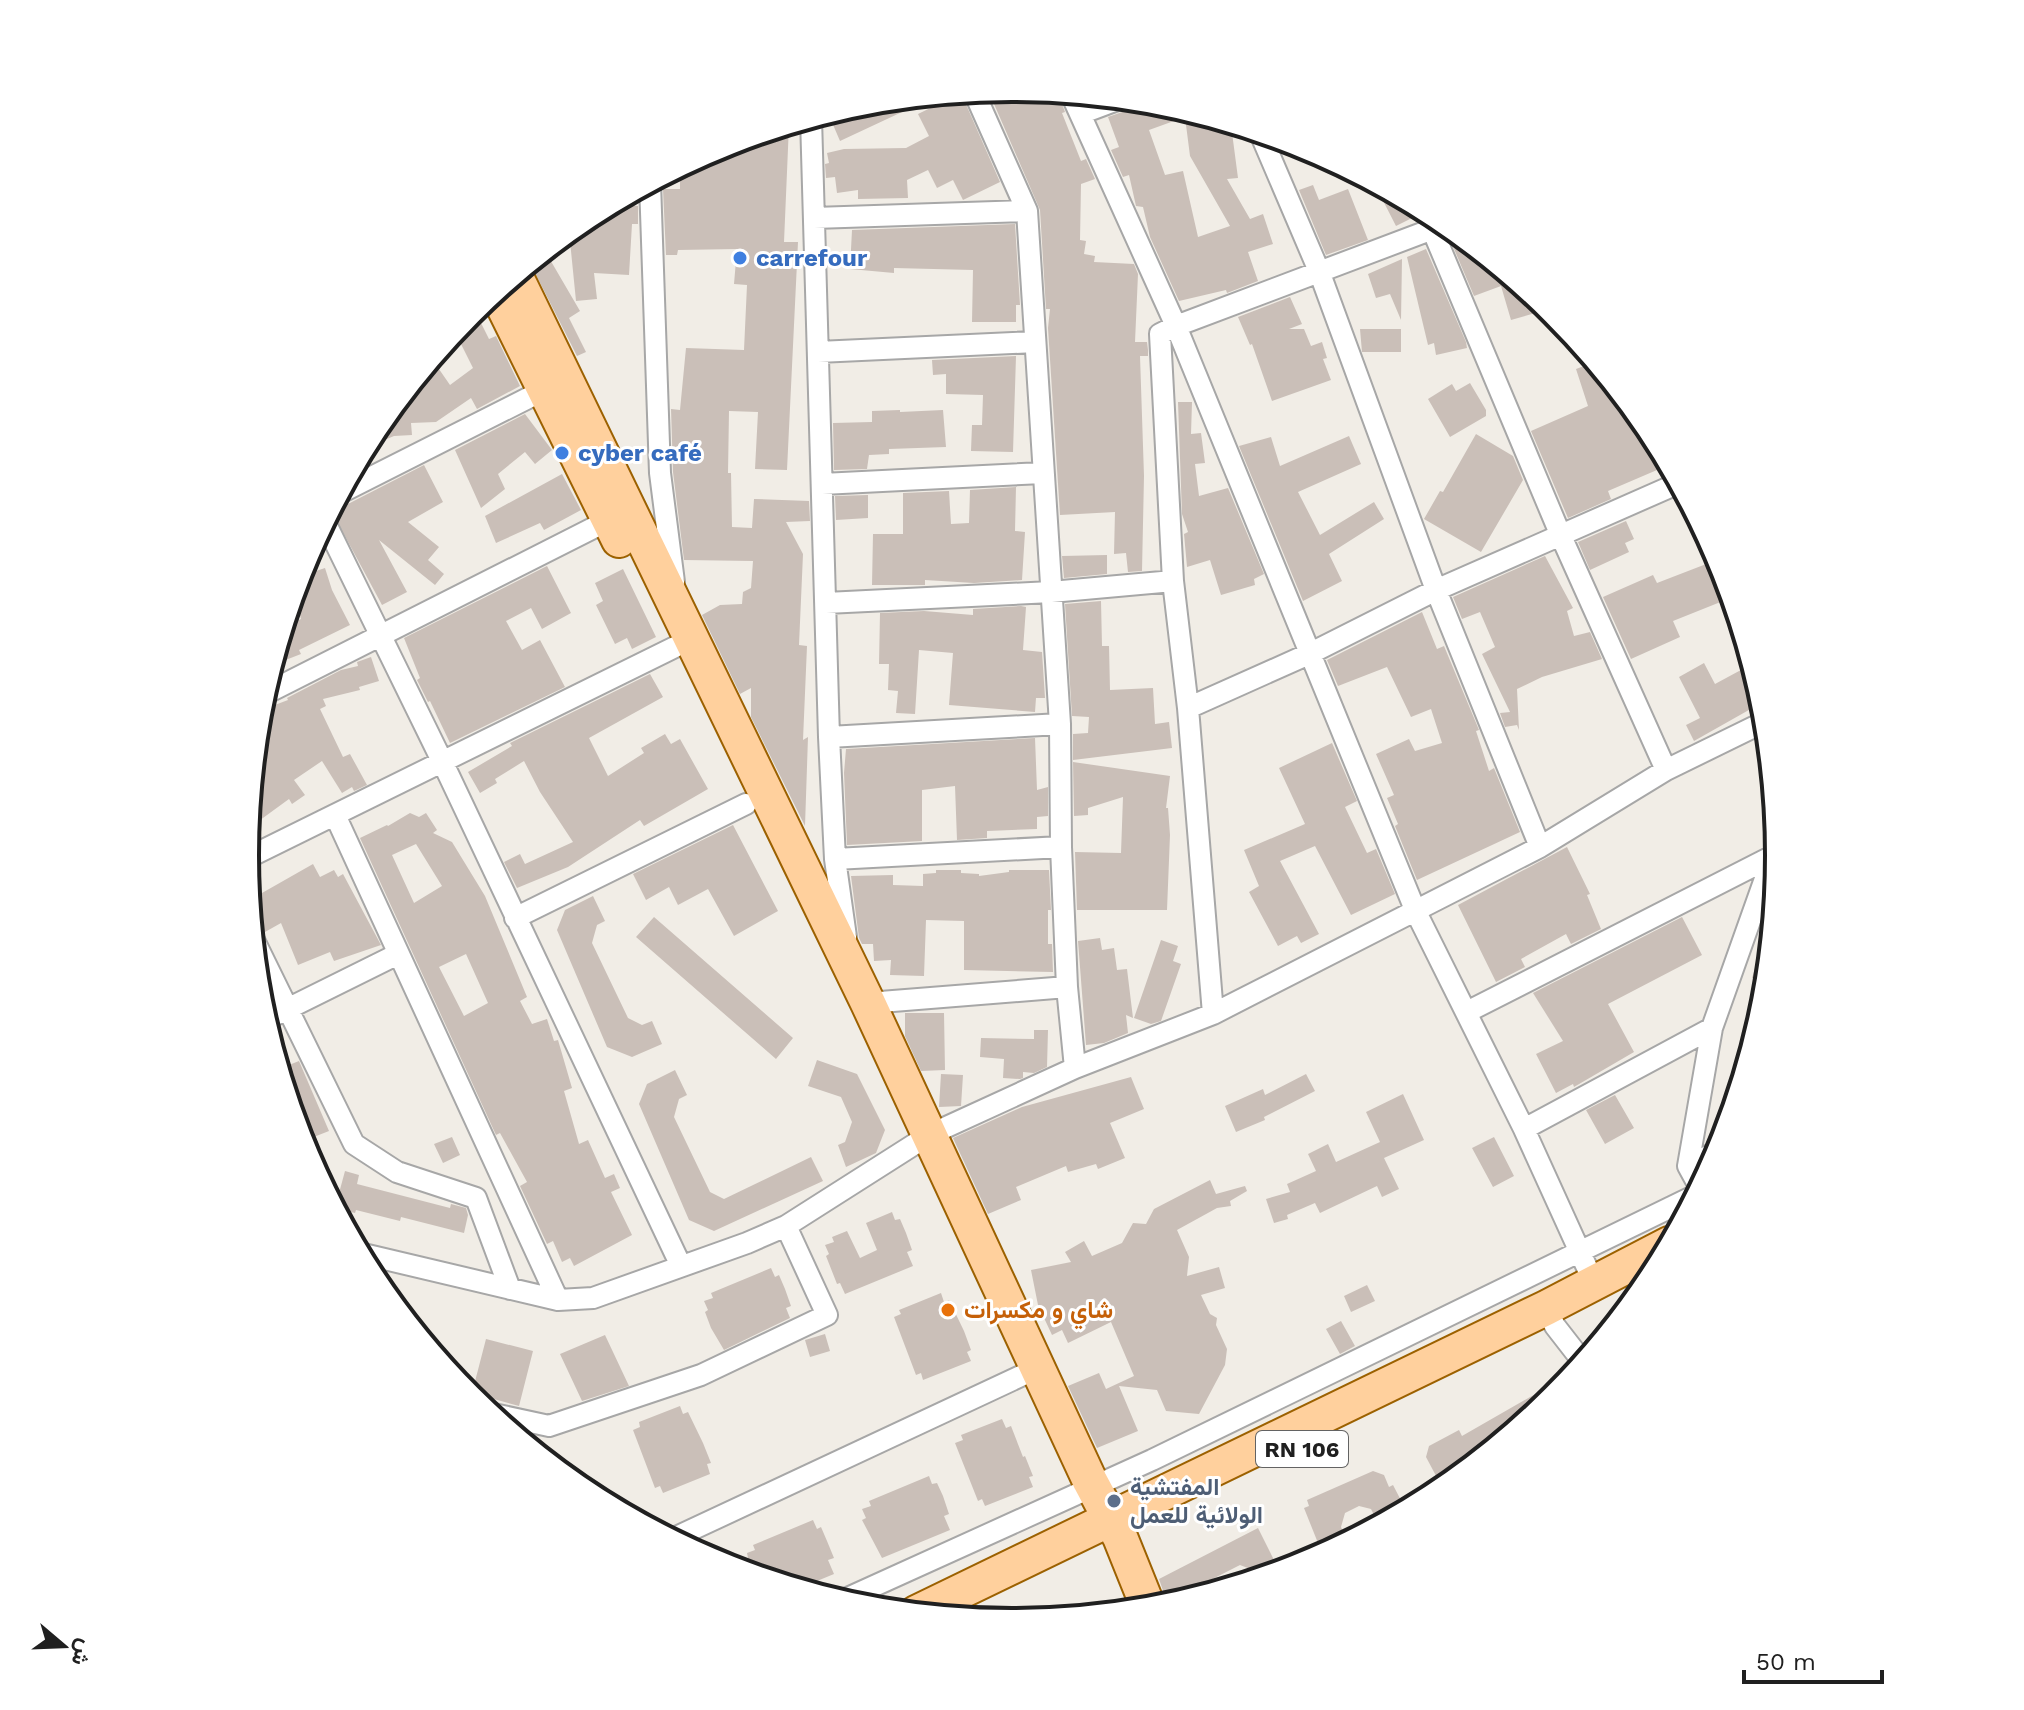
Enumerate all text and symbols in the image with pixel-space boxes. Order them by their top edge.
place label: carrefour [756,244,868,272]
marker: carrefour [731,249,749,267]
place label: cyber café [578,439,702,467]
marker: cyber café [553,444,571,462]
place label: شاي و مكسرات [964,1296,1113,1330]
marker: شاي و مكسرات [939,1301,957,1319]
road number: RN 106 [1256,1431,1348,1467]
place label: المفتشية الولائية للعمل [1130,1473,1263,1530]
marker: المفتشية الولائية للعمل [1105,1492,1123,1510]
north arrow [24,1606,104,1686]
scale bar [1744,1634,1882,1684]
text: ش [65,1635,99,1669]
text: 50 m [1756,1648,1816,1676]

